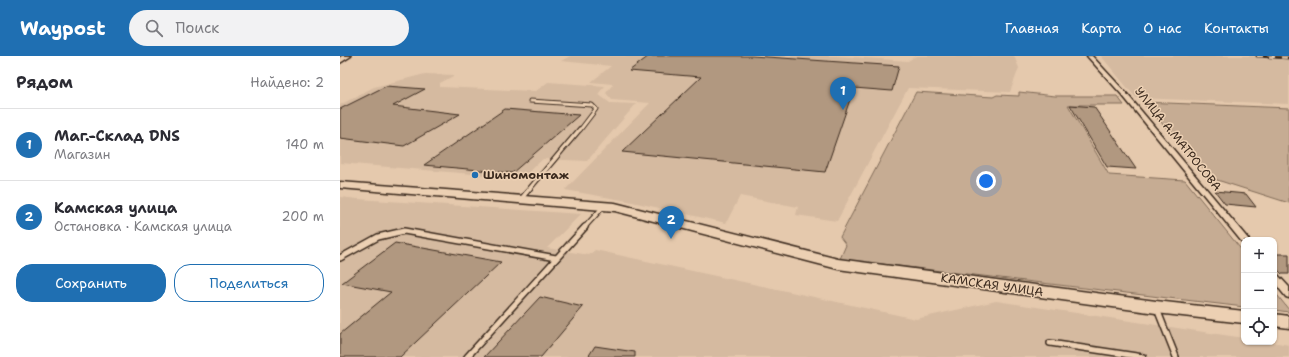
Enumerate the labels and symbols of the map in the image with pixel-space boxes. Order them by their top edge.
pin: 1 [830,77,856,110]
street label: УЛИЦА А.МАТРОСОВА [1131,84,1225,195]
place label: Шиномонтаж [483,167,570,183]
marker: Шиномонтаж [470,170,480,180]
your location [976,171,996,191]
pin: 2 [658,206,684,239]
street label: КАМСКАЯ УЛИЦА [940,270,1045,300]

